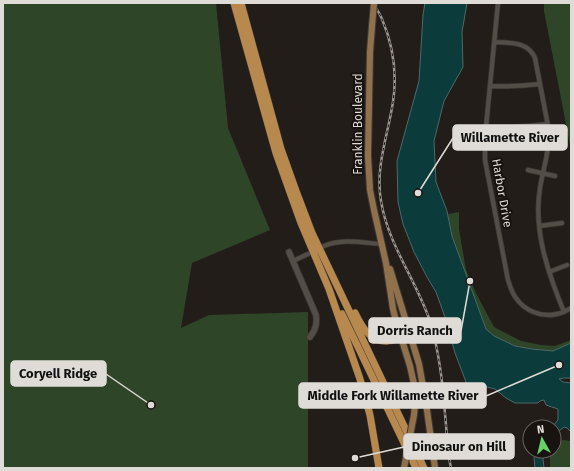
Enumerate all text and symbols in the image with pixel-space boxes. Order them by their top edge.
street label: Franklin Boulevard [351,73,365,175]
callout: Willamette River [453,125,567,150]
text: Willamette River [461,130,560,145]
street label: Harbor Drive [489,158,515,228]
callout: Dorris Ranch [369,318,461,343]
text: Dorris Ranch [377,323,453,338]
callout: Coryell Ridge [11,361,106,386]
text: Coryell Ridge [19,366,97,381]
callout: Middle Fork Willamette River [299,383,486,408]
text: Middle Fork Willamette River [308,388,479,403]
north arrow [522,419,562,459]
text: N [536,423,545,437]
callout: Dinosaur on Hill [404,434,514,459]
text: Dinosaur on Hill [412,439,506,454]

